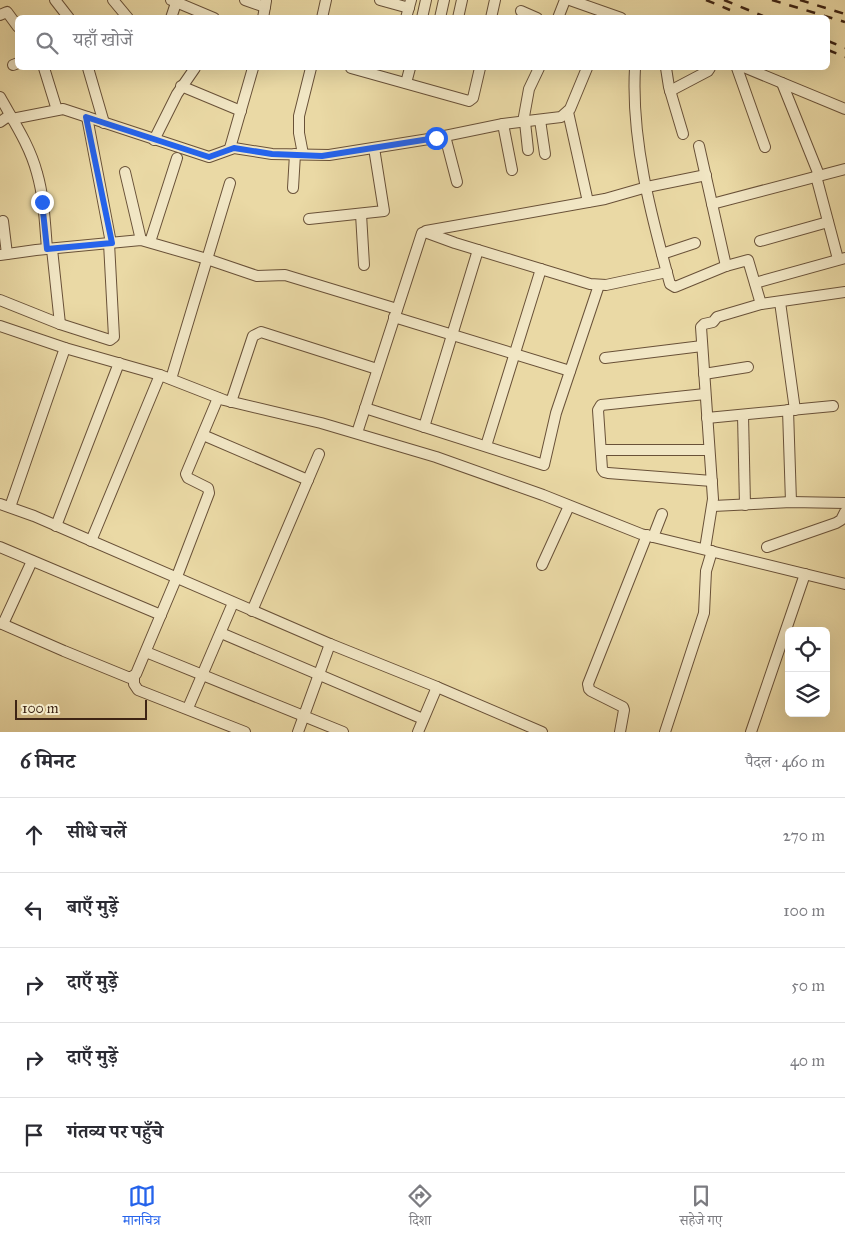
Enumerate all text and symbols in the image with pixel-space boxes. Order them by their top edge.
search box [15,15,830,70]
text: यहाँ खोजें [73,28,133,51]
icon: search [33,29,61,57]
route start [425,127,448,150]
route end [31,191,54,214]
map controls [785,627,830,717]
button: locate [785,627,830,672]
button: layers [785,672,830,717]
scale bar [15,697,148,720]
text: 100 m [22,700,59,717]
text: 6 मिनट [20,748,75,774]
text: पैदल · 460 m [745,752,825,771]
text: सीधे चलें [67,820,126,843]
icon: ahead [20,821,48,849]
text: 270 m [783,826,825,845]
text: बाएँ मुड़ें [67,895,118,918]
icon: left [20,896,48,924]
text: 100 m [783,901,825,920]
text: दाएँ मुड़ें [67,970,118,993]
icon: right [20,971,48,999]
text: 50 m [791,976,825,995]
text: दाएँ मुड़ें [67,1045,118,1068]
icon: right [20,1046,48,1074]
text: 40 m [790,1051,825,1070]
text: गंतव्य पर पहुँचे [67,1120,163,1143]
icon: arrive [20,1121,48,1149]
tab: मानचित्र [123,1182,161,1234]
tab: दिशा [406,1182,434,1234]
tab: सहेजे गए [679,1182,722,1234]

